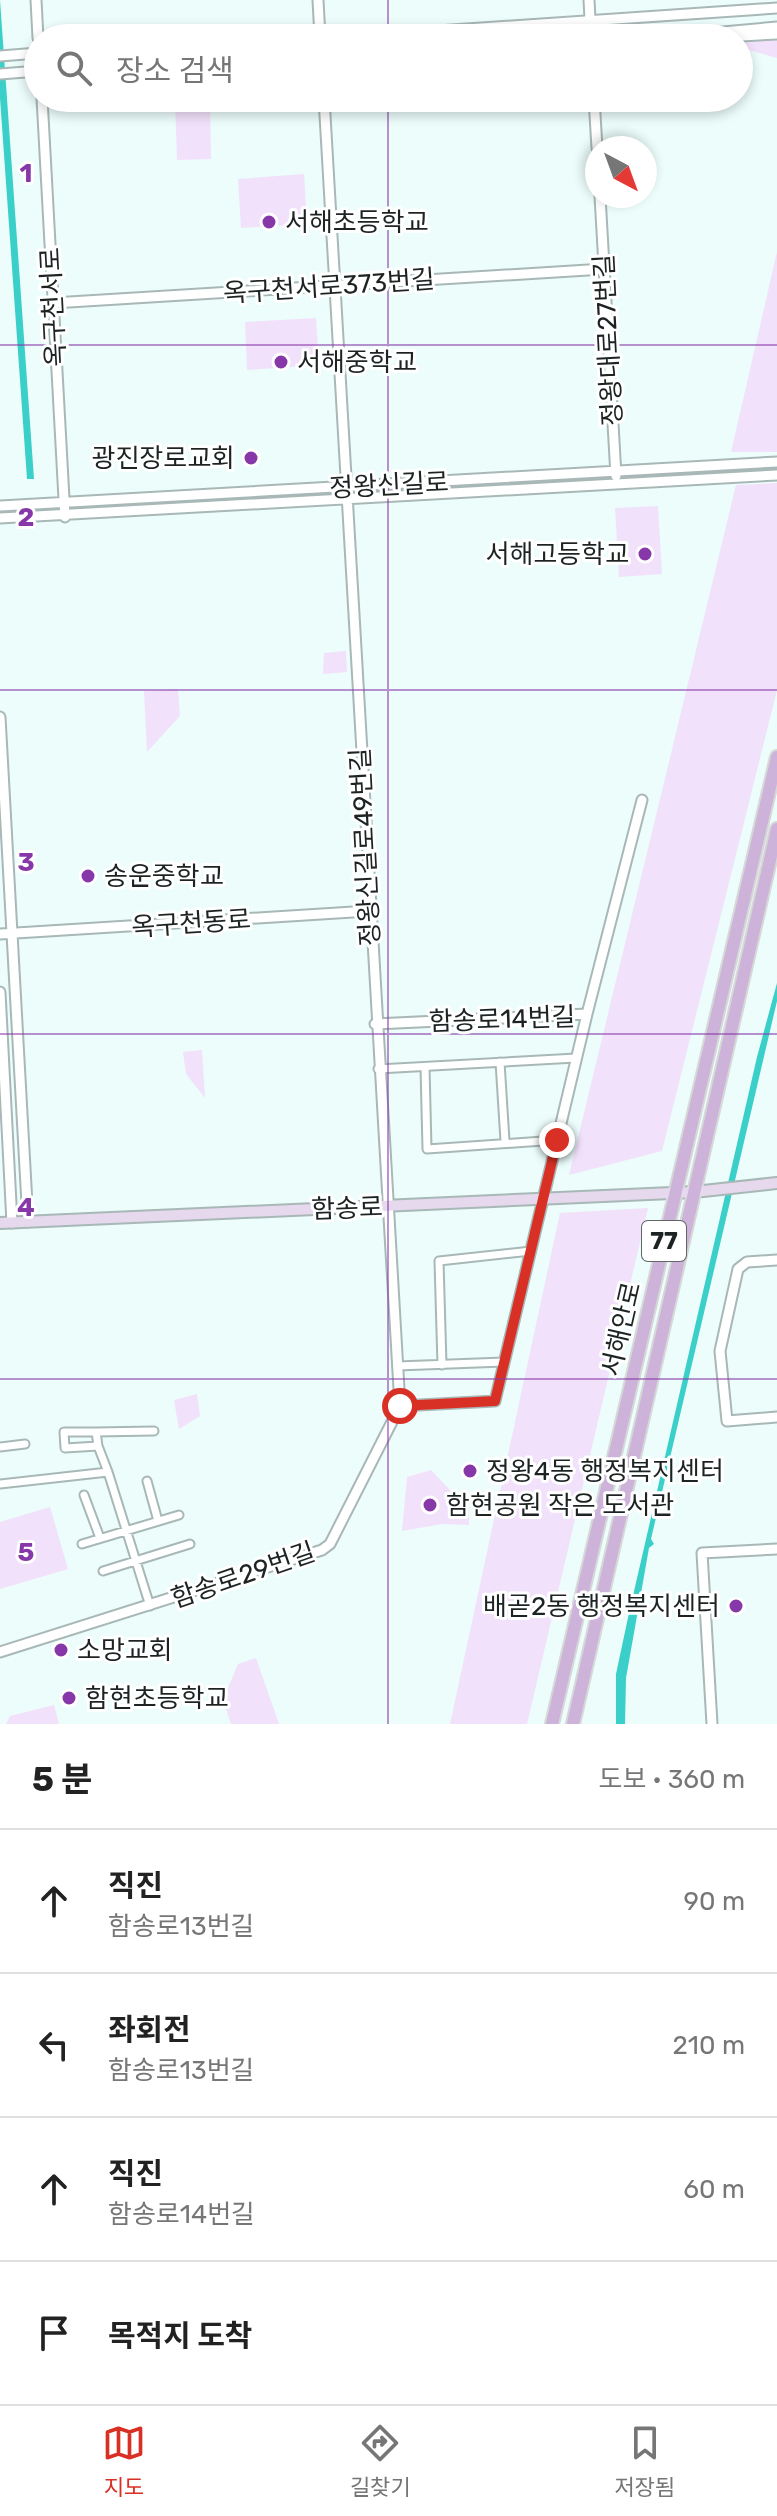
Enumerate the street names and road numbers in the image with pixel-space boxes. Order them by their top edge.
street label: 옥구천서로 [35,246,72,368]
street label: 정왕대로27번길 [589,253,628,427]
street label: 옥구천서로373번길 [222,264,436,309]
street label: 정왕신길로 [328,467,450,504]
street label: 정왕신길로49번길 [345,747,386,947]
street label: 옥구천동로 [130,904,252,943]
street label: 함송로14번길 [428,1001,576,1038]
street label: 함송로 [311,1192,383,1225]
road number: 77 [642,1221,686,1261]
street label: 서해안로 [596,1279,647,1379]
street label: 함송로29번길 [167,1536,319,1615]

